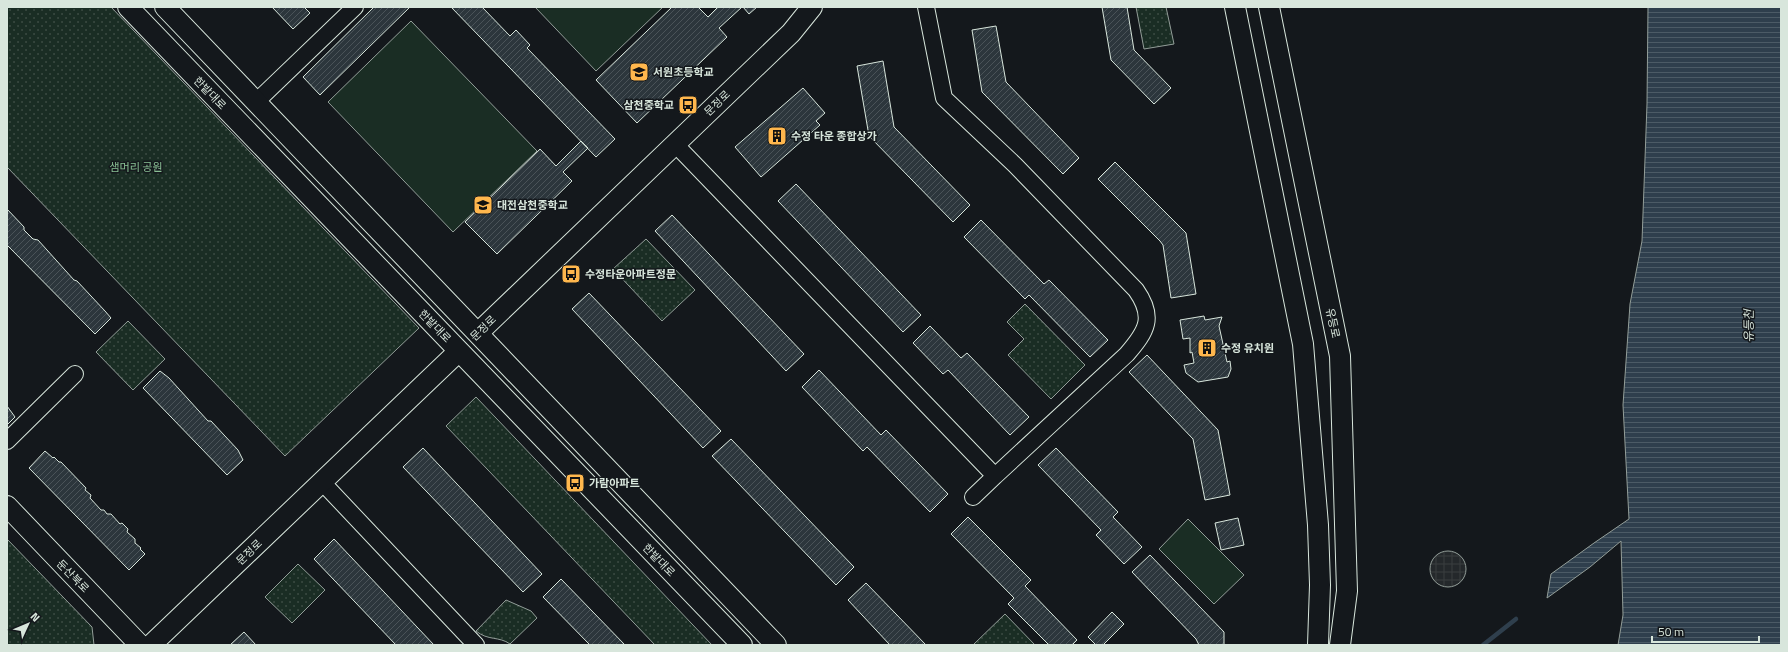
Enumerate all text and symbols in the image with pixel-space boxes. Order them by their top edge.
school or university icon: 서원초등학교 [628,61,650,83]
place label: 서원초등학교 [653,64,714,80]
street label: 한밭대로 [190,73,230,113]
street label: 문정로 [701,87,733,119]
bus stop icon: 삼천중학교 [677,94,699,116]
place label: 삼천중학교 [623,97,674,113]
building icon: 수정 타운 종합상가 [766,125,788,147]
place label: 수정 타운 종합상가 [791,128,877,144]
park label: 샘머리 공원 [109,159,163,175]
school or university icon: 대전삼천중학교 [472,194,494,216]
place label: 대전삼천중학교 [497,197,568,213]
bus stop icon: 수정타운아파트정문 [560,263,582,285]
place label: 수정타운아파트정문 [585,266,676,282]
street label: 한밭대로 [415,306,455,346]
street label: 유등로 [1322,306,1344,340]
water label: 유등천 [1739,307,1758,343]
street label: 문정로 [467,312,499,344]
building icon: 수정 유치원 [1196,337,1218,359]
place label: 수정 유치원 [1221,340,1274,356]
bus stop icon: 가람아파트 [564,472,586,494]
place label: 가람아파트 [589,475,640,491]
street label: 문정로 [233,536,265,568]
street label: 한밭대로 [639,540,679,580]
street label: 둔산북로 [53,556,93,596]
north arrow [8,604,48,644]
text: N [27,609,44,625]
scale bar [1652,618,1759,644]
text: 50 m [1658,622,1684,641]

